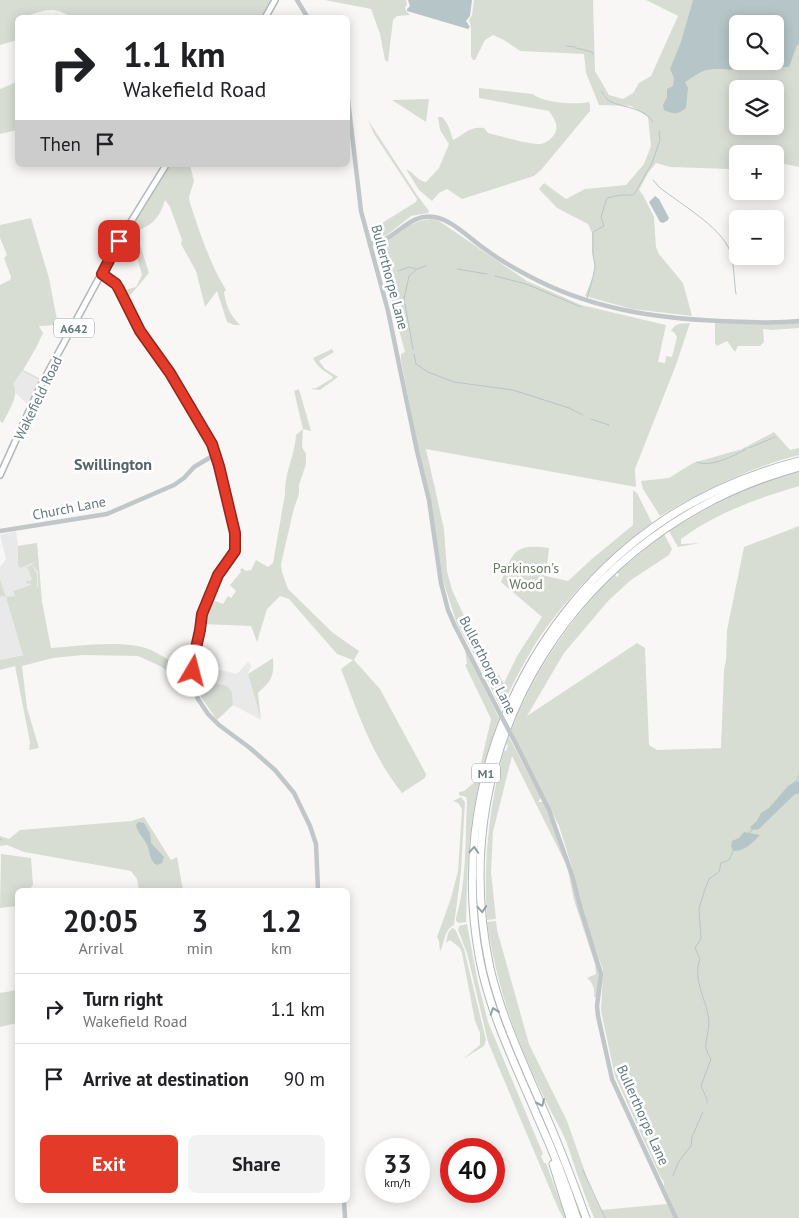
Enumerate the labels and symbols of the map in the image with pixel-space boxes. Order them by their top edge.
pin [98,220,140,262]
street label: Bullerthorpe Lane [367,223,413,331]
road number: A642 [54,318,94,338]
street label: Wakefield Road [10,353,66,443]
district label: Swillington [74,454,152,474]
street label: Church Lane [31,492,107,524]
park label: Parkinson's Wood [493,559,559,593]
street label: Bullerthorpe Lane [455,613,521,717]
position arrow [166,644,218,696]
road number: M1 [472,764,500,782]
one-way arrow [468,846,479,854]
one-way arrow [476,905,487,913]
one-way arrow [489,1007,499,1015]
street label: Bullerthorpe Lane [613,1062,673,1168]
one-way arrow [534,1098,545,1107]
speed limit sign: 40 [440,1138,505,1203]

